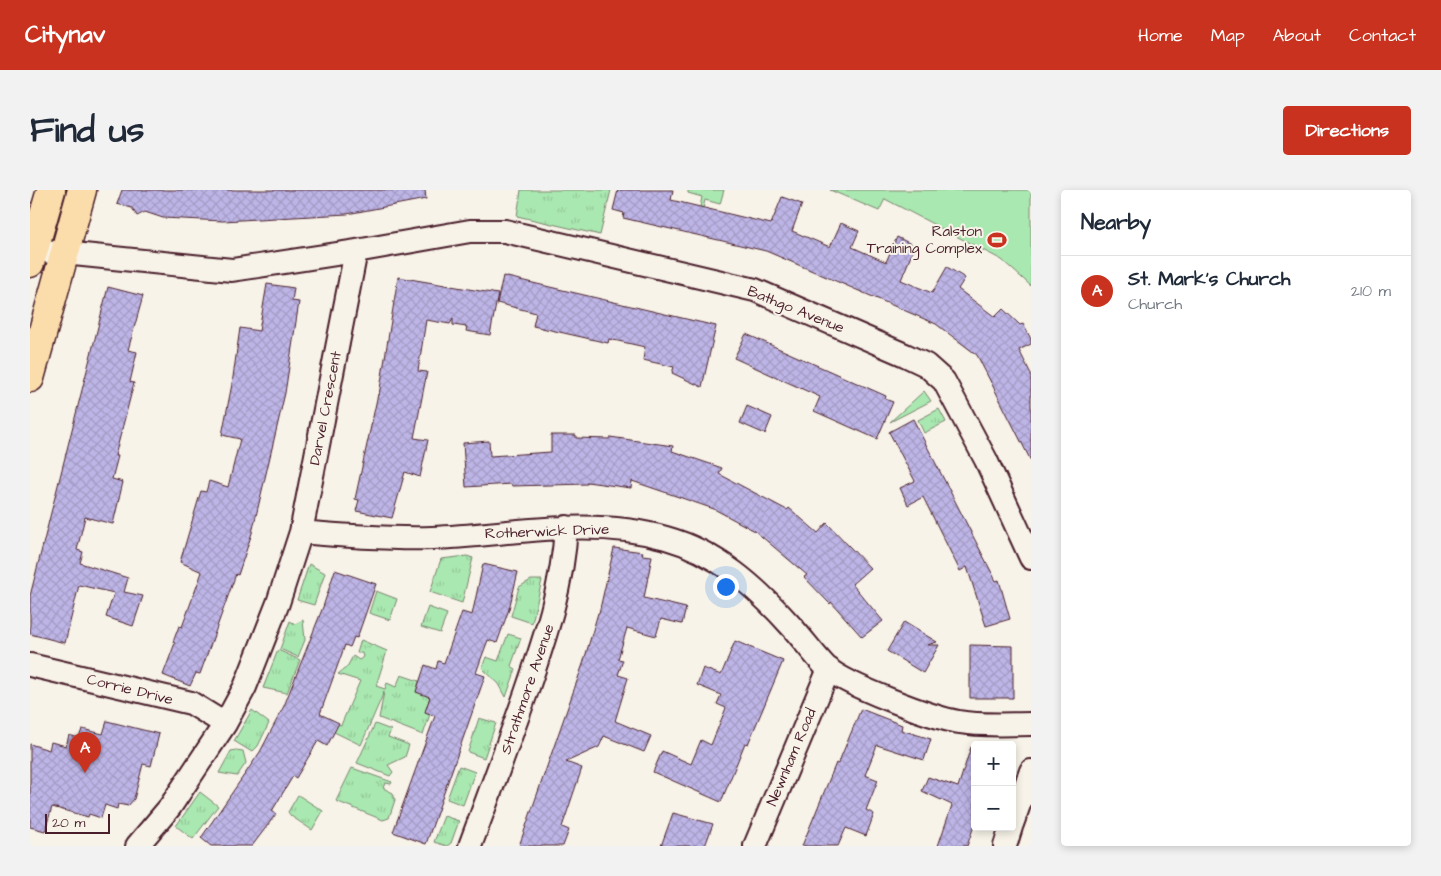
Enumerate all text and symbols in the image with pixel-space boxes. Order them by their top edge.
text: Citynav [25,18,105,52]
text: Home [1138,23,1183,48]
text: Map [1211,23,1245,48]
text: About [1273,23,1321,48]
text: Contact [1349,23,1416,48]
text: Find us [30,106,144,155]
button: Directions [1283,106,1411,155]
text: Nearby [1081,208,1151,237]
place label: Ralston Training Complex [867,221,983,260]
sports icon: Ralston Training Complex [986,229,1008,251]
text: St. Mark's Church [1128,266,1290,293]
street label: Bathgo Avenue [744,280,847,339]
text: A [1092,280,1102,302]
text: 210 m [1351,280,1391,302]
text: Church [1128,293,1182,315]
street label: Darvel Crescent [304,349,347,467]
street label: Rotherwick Drive [485,519,609,544]
your location [713,574,739,600]
street label: Strathmore Avenue [495,621,560,757]
street label: Corrie Drive [85,669,175,710]
street label: Newnham Road [761,705,822,809]
pin: A [69,732,101,773]
map controls [971,741,1016,831]
button: + [971,741,1016,786]
button: − [971,786,1016,831]
scale bar [45,811,110,834]
text: 20 m [52,813,85,833]

